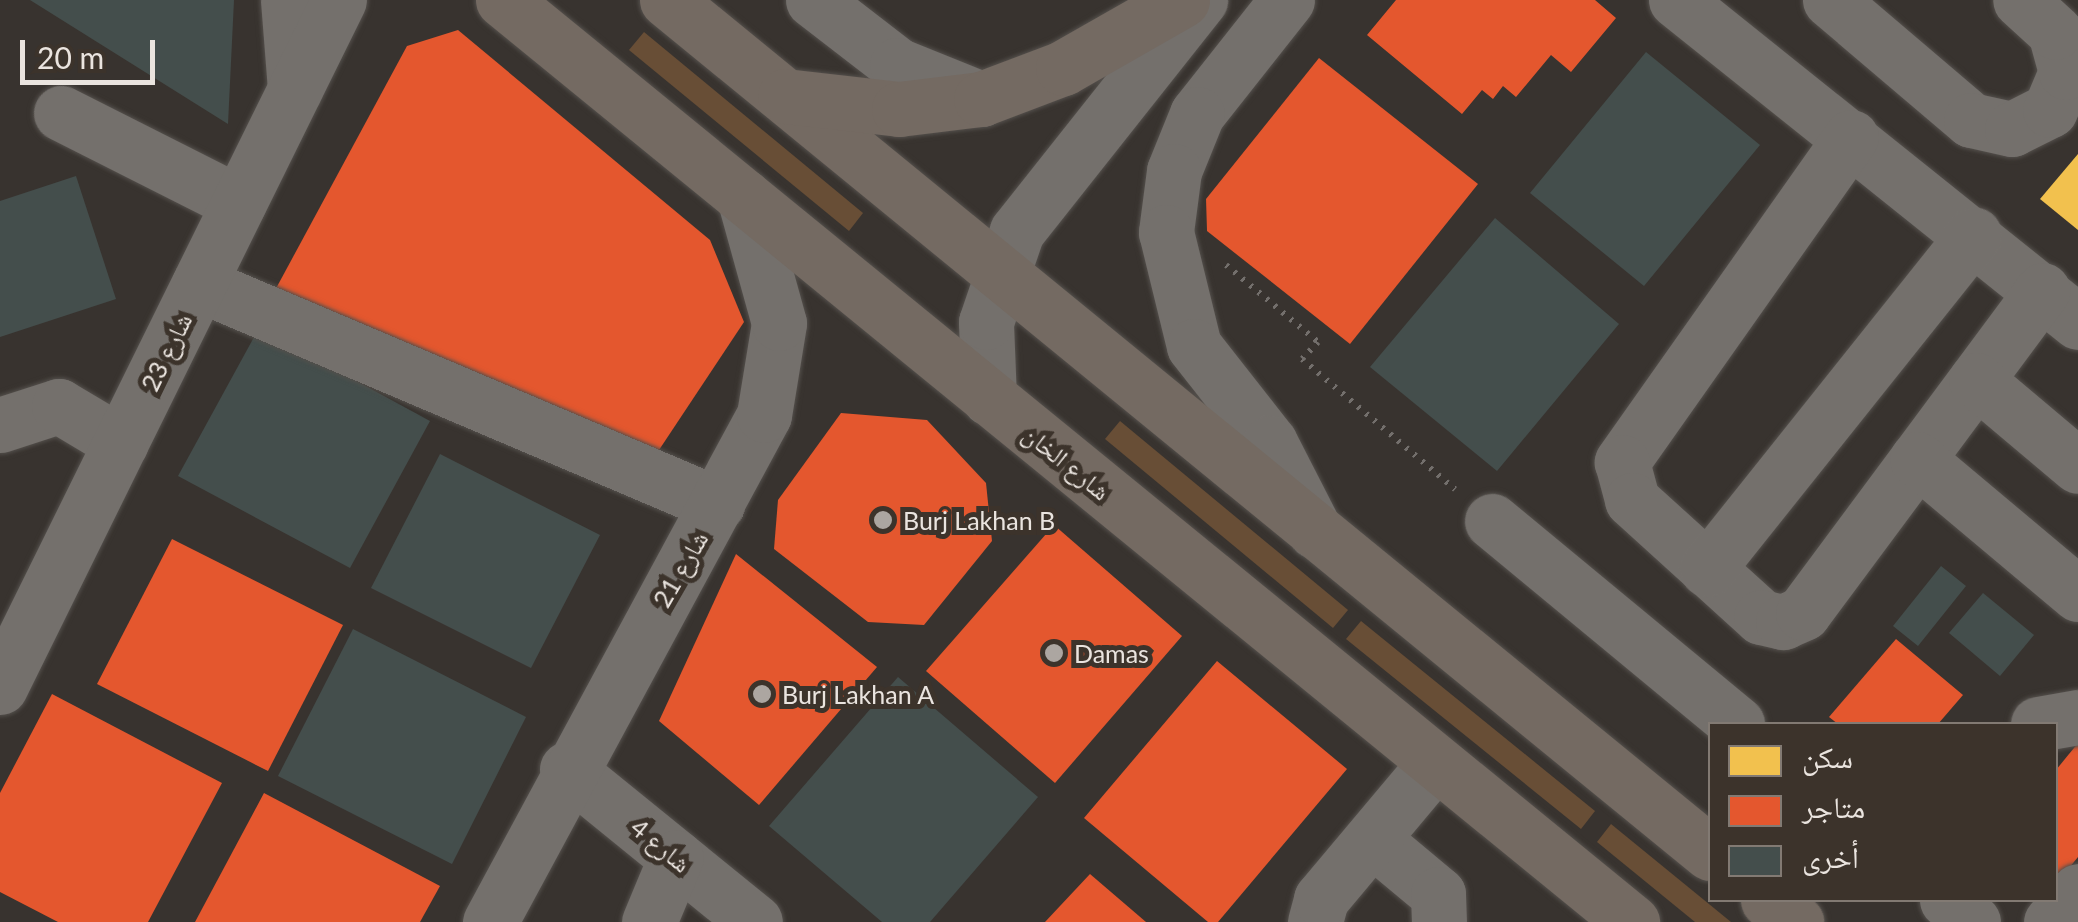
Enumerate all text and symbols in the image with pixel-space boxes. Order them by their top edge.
scale bar [25,20,160,82]
text: 20 m [37,39,104,75]
street label: شارع 23 [134,308,198,396]
street label: شارع الخان [1018,418,1116,506]
place label: Burj Lakhan B [903,505,1055,535]
marker: Burj Lakhan B [872,509,894,531]
street label: شارع 21 [646,526,714,612]
place label: Damas [1074,638,1149,668]
marker: Damas [1043,642,1065,664]
place label: Burj Lakhan A [782,679,935,709]
marker: Burj Lakhan A [751,683,773,705]
legend [1708,722,2058,902]
text: سكن [1802,738,1853,774]
text: متاجر [1802,788,1865,824]
street label: شارع 4 [625,812,697,878]
text: أخرى [1802,838,1859,874]

